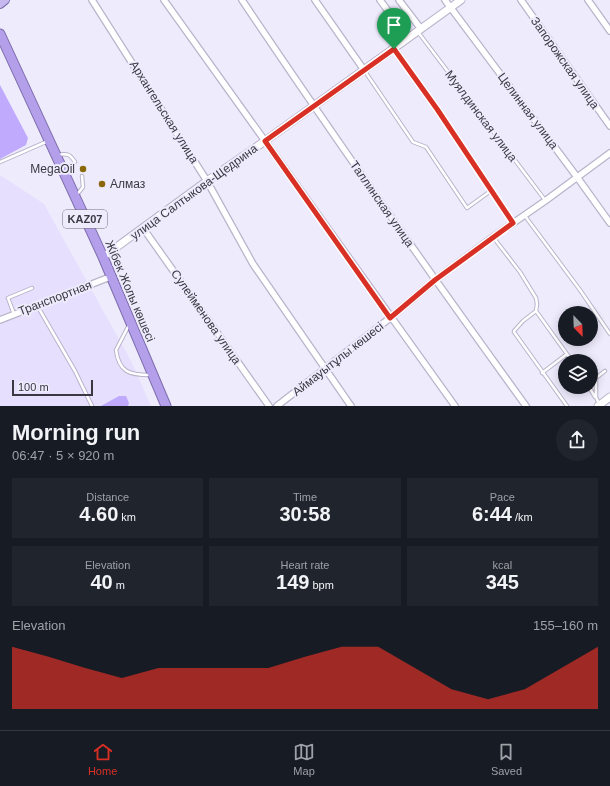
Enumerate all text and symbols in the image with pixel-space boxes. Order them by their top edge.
pin [377,8,411,49]
icon: arrive [383,14,405,36]
street label: Запорожская улица [528,14,602,112]
street label: Архангельская улица [127,58,201,166]
street label: Муялдинская улица [442,68,520,165]
street label: Целинная улица [495,70,561,152]
street label: улица Салтыкова-Щедрина [128,141,260,243]
street label: Таллинская улица [347,158,417,250]
place label: MegaOil [30,162,75,176]
marker: MegaOil [78,164,88,174]
place label: Алмаз [110,177,146,191]
marker: Алмаз [97,179,107,189]
road number: KAZ07 [63,210,107,228]
street label: Жібек Жолы көшесі [102,238,158,344]
street label: Сулейменова улица [168,267,244,367]
street label: Транспортная [16,278,94,318]
north arrow [558,306,598,346]
map controls [558,306,598,394]
street label: Аймауытұлы көшесі [290,319,386,399]
button: layers [558,354,598,394]
scale bar [12,378,93,397]
text: 100 m [18,381,49,393]
button: share [556,419,598,461]
text: Morning run [12,420,140,445]
text: 06:47 · 5 × 920 m [12,448,114,463]
text: Distance [86,491,129,503]
text: Time [293,491,317,503]
text: Pace [490,491,515,503]
text: 4.60 [79,503,118,525]
text: 30:58 [279,503,331,525]
text: 6:44 [472,503,512,525]
text: km [118,511,136,523]
text: /km [512,511,533,523]
text: Elevation [85,559,130,571]
text: Heart rate [281,559,329,571]
text: kcal [493,559,512,571]
text: 40 [90,571,113,593]
text: 149 [276,571,309,593]
text: 345 [486,571,519,593]
text: m [113,579,125,591]
text: bpm [309,579,334,591]
text: Elevation [12,618,65,633]
text: 155–160 m [533,618,598,633]
tab: Home [88,741,117,777]
tab: Map [293,741,315,777]
tab: Saved [491,741,522,777]

